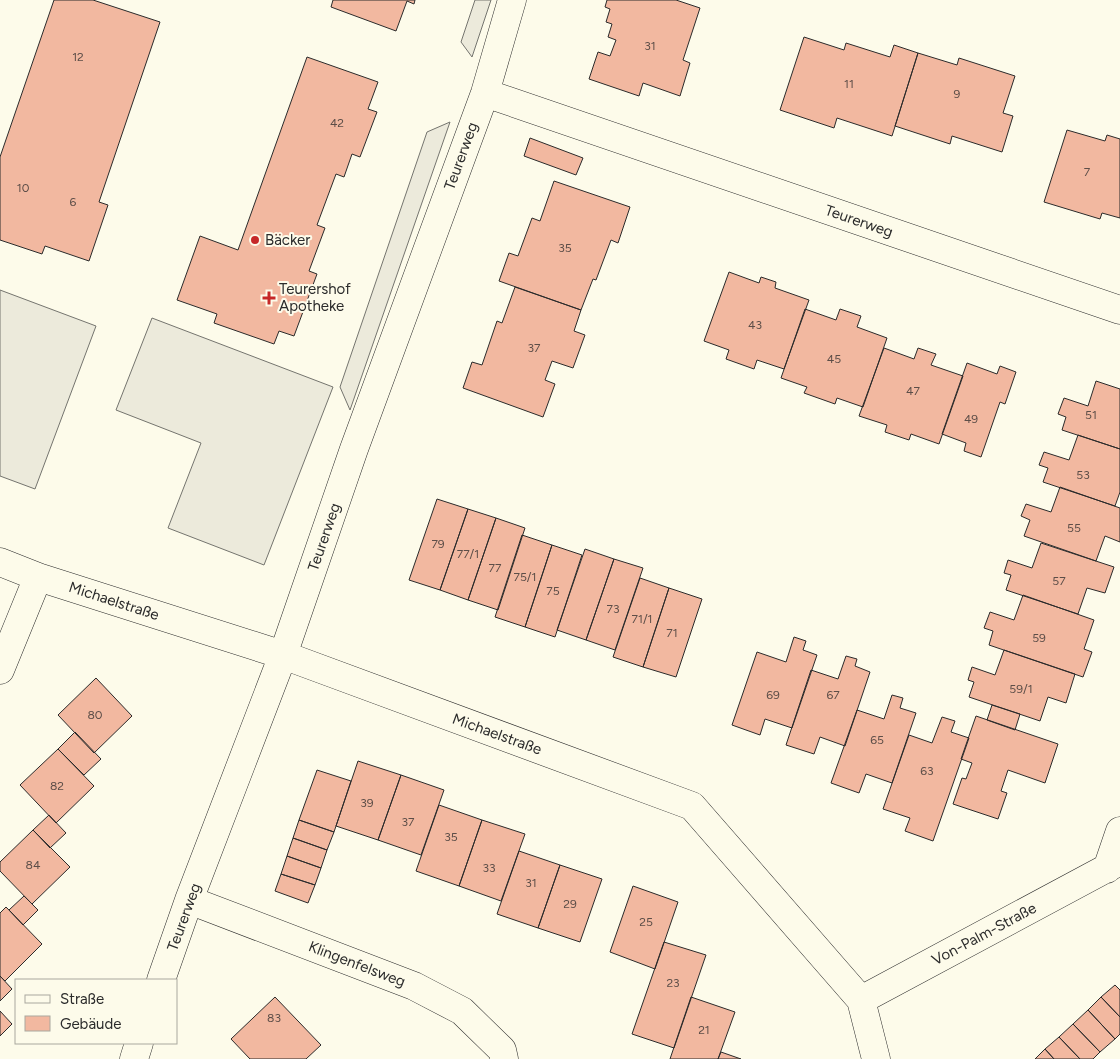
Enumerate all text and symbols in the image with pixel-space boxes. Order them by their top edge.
house number: 31 [644,39,656,53]
house number: 12 [72,50,84,64]
house number: 11 [844,77,854,91]
house number: 9 [954,87,961,101]
house number: 42 [330,116,344,130]
street label: Teurerweg [440,120,482,192]
house number: 7 [1084,165,1091,179]
house number: 10 [17,181,30,195]
house number: 6 [70,195,77,209]
street label: Teurerweg [823,201,895,241]
place label: Bäcker [265,231,310,249]
marker: Bäcker [249,234,261,246]
house number: 35 [558,241,572,255]
place label: Teurershof Apotheke [279,280,351,315]
marker: Teurershof Apotheke [263,292,275,304]
house number: 43 [748,318,762,332]
house number: 37 [528,341,541,355]
house number: 45 [827,352,841,366]
house number: 47 [906,384,920,398]
house number: 51 [1085,408,1097,422]
house number: 49 [964,412,978,426]
house number: 53 [1076,468,1090,482]
street label: Teurerweg [304,501,344,573]
house number: 55 [1067,521,1081,535]
house number: 79 [431,537,445,551]
house number: 77/1 [457,547,479,561]
house number: 77 [489,561,502,575]
house number: 75/1 [514,570,536,584]
house number: 57 [1052,574,1066,588]
street label: Michaelstraße [67,578,161,624]
house number: 75 [546,584,560,598]
house number: 73 [607,602,619,616]
house number: 71/1 [631,612,653,626]
house number: 71 [666,626,678,640]
house number: 59 [1032,631,1046,645]
house number: 59/1 [1009,682,1033,696]
house number: 69 [766,688,780,702]
house number: 67 [826,688,840,702]
house number: 80 [87,708,103,722]
street label: Michaelstraße [450,709,544,759]
house number: 65 [870,733,884,747]
house number: 63 [920,764,934,778]
house number: 82 [50,779,64,793]
house number: 39 [360,796,374,810]
house number: 37 [402,815,415,829]
house number: 35 [444,830,458,844]
house number: 84 [26,858,41,872]
house number: 33 [482,861,496,875]
house number: 31 [525,876,537,890]
street label: Teurerweg [163,881,205,953]
house number: 29 [563,897,577,911]
street label: Von-Palm-Straße [929,899,1039,969]
house number: 25 [639,915,653,929]
street label: Klingenfelsweg [306,937,408,991]
house number: 23 [666,976,680,990]
legend [15,979,178,1044]
text: Straße [60,990,104,1008]
house number: 83 [267,1011,281,1025]
text: Gebäude [60,1015,121,1033]
house number: 21 [698,1023,710,1037]

